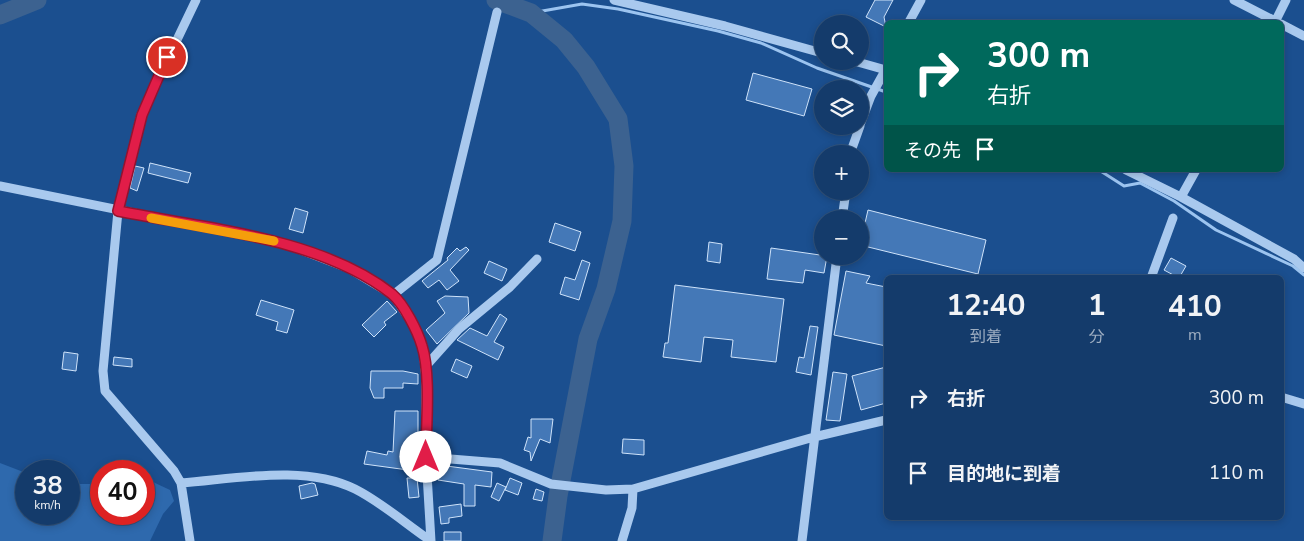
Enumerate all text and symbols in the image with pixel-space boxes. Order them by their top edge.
map controls [814,15,869,265]
button: search [814,15,869,70]
text: 300 m [987,32,1090,79]
pin [146,36,188,78]
icon: right [904,40,969,105]
icon: arrive [153,43,181,71]
button: layers [814,80,869,135]
text: 右折 [987,81,1031,111]
icon: arrive [971,135,999,163]
text: その先 [904,138,961,164]
button: + [814,145,869,200]
button: − [814,210,869,265]
text: 12:40 [946,285,1026,326]
text: 1 [1088,285,1106,326]
text: 410 [1168,286,1222,327]
text: m [1188,324,1202,346]
text: 到着 [970,326,1002,348]
text: 分 [1089,326,1105,348]
icon: right [904,384,932,412]
text: 300 m [1209,385,1264,411]
text: 右折 [947,386,985,412]
position arrow [399,430,451,482]
icon: arrive [904,459,932,487]
speed limit sign: 40 [90,460,155,525]
text: 110 m [1209,460,1264,486]
text: 目的地に到着 [947,461,1061,487]
text: 38 [32,469,63,503]
text: km/h [34,497,61,513]

